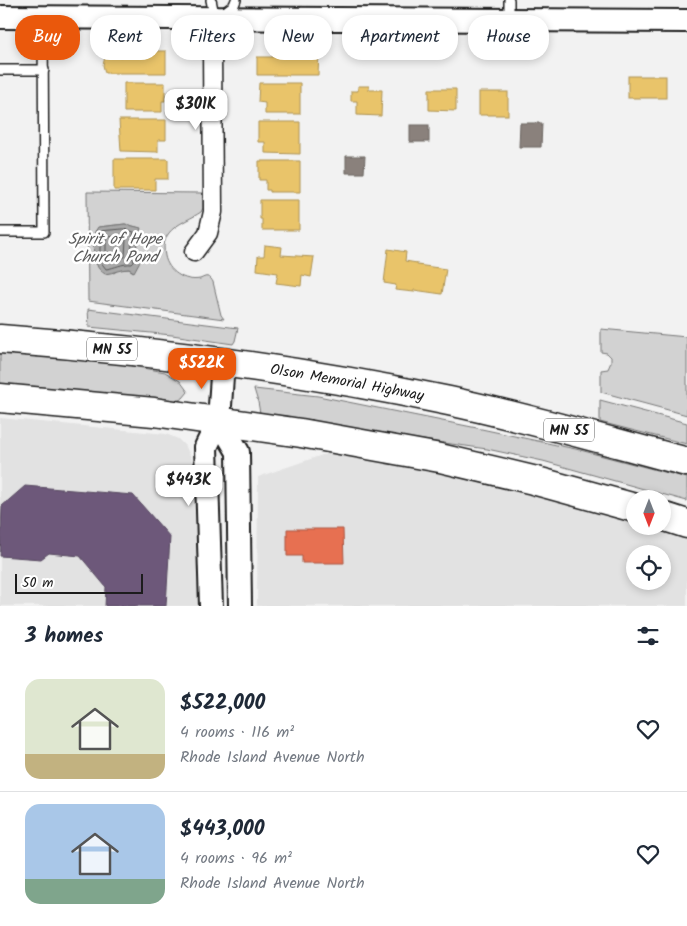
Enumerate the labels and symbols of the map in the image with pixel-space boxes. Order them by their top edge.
pin: $301K [161,88,231,131]
water label: Spirit of Hope Church Pond [68,227,164,270]
road number: MN 55 [87,338,137,360]
pin: $522K [167,348,237,390]
street label: Olson Memorial Highway [268,358,427,409]
road number: MN 55 [544,418,594,442]
pin: $443K [154,464,224,507]
north arrow [626,490,671,535]
scale bar [15,571,142,594]

